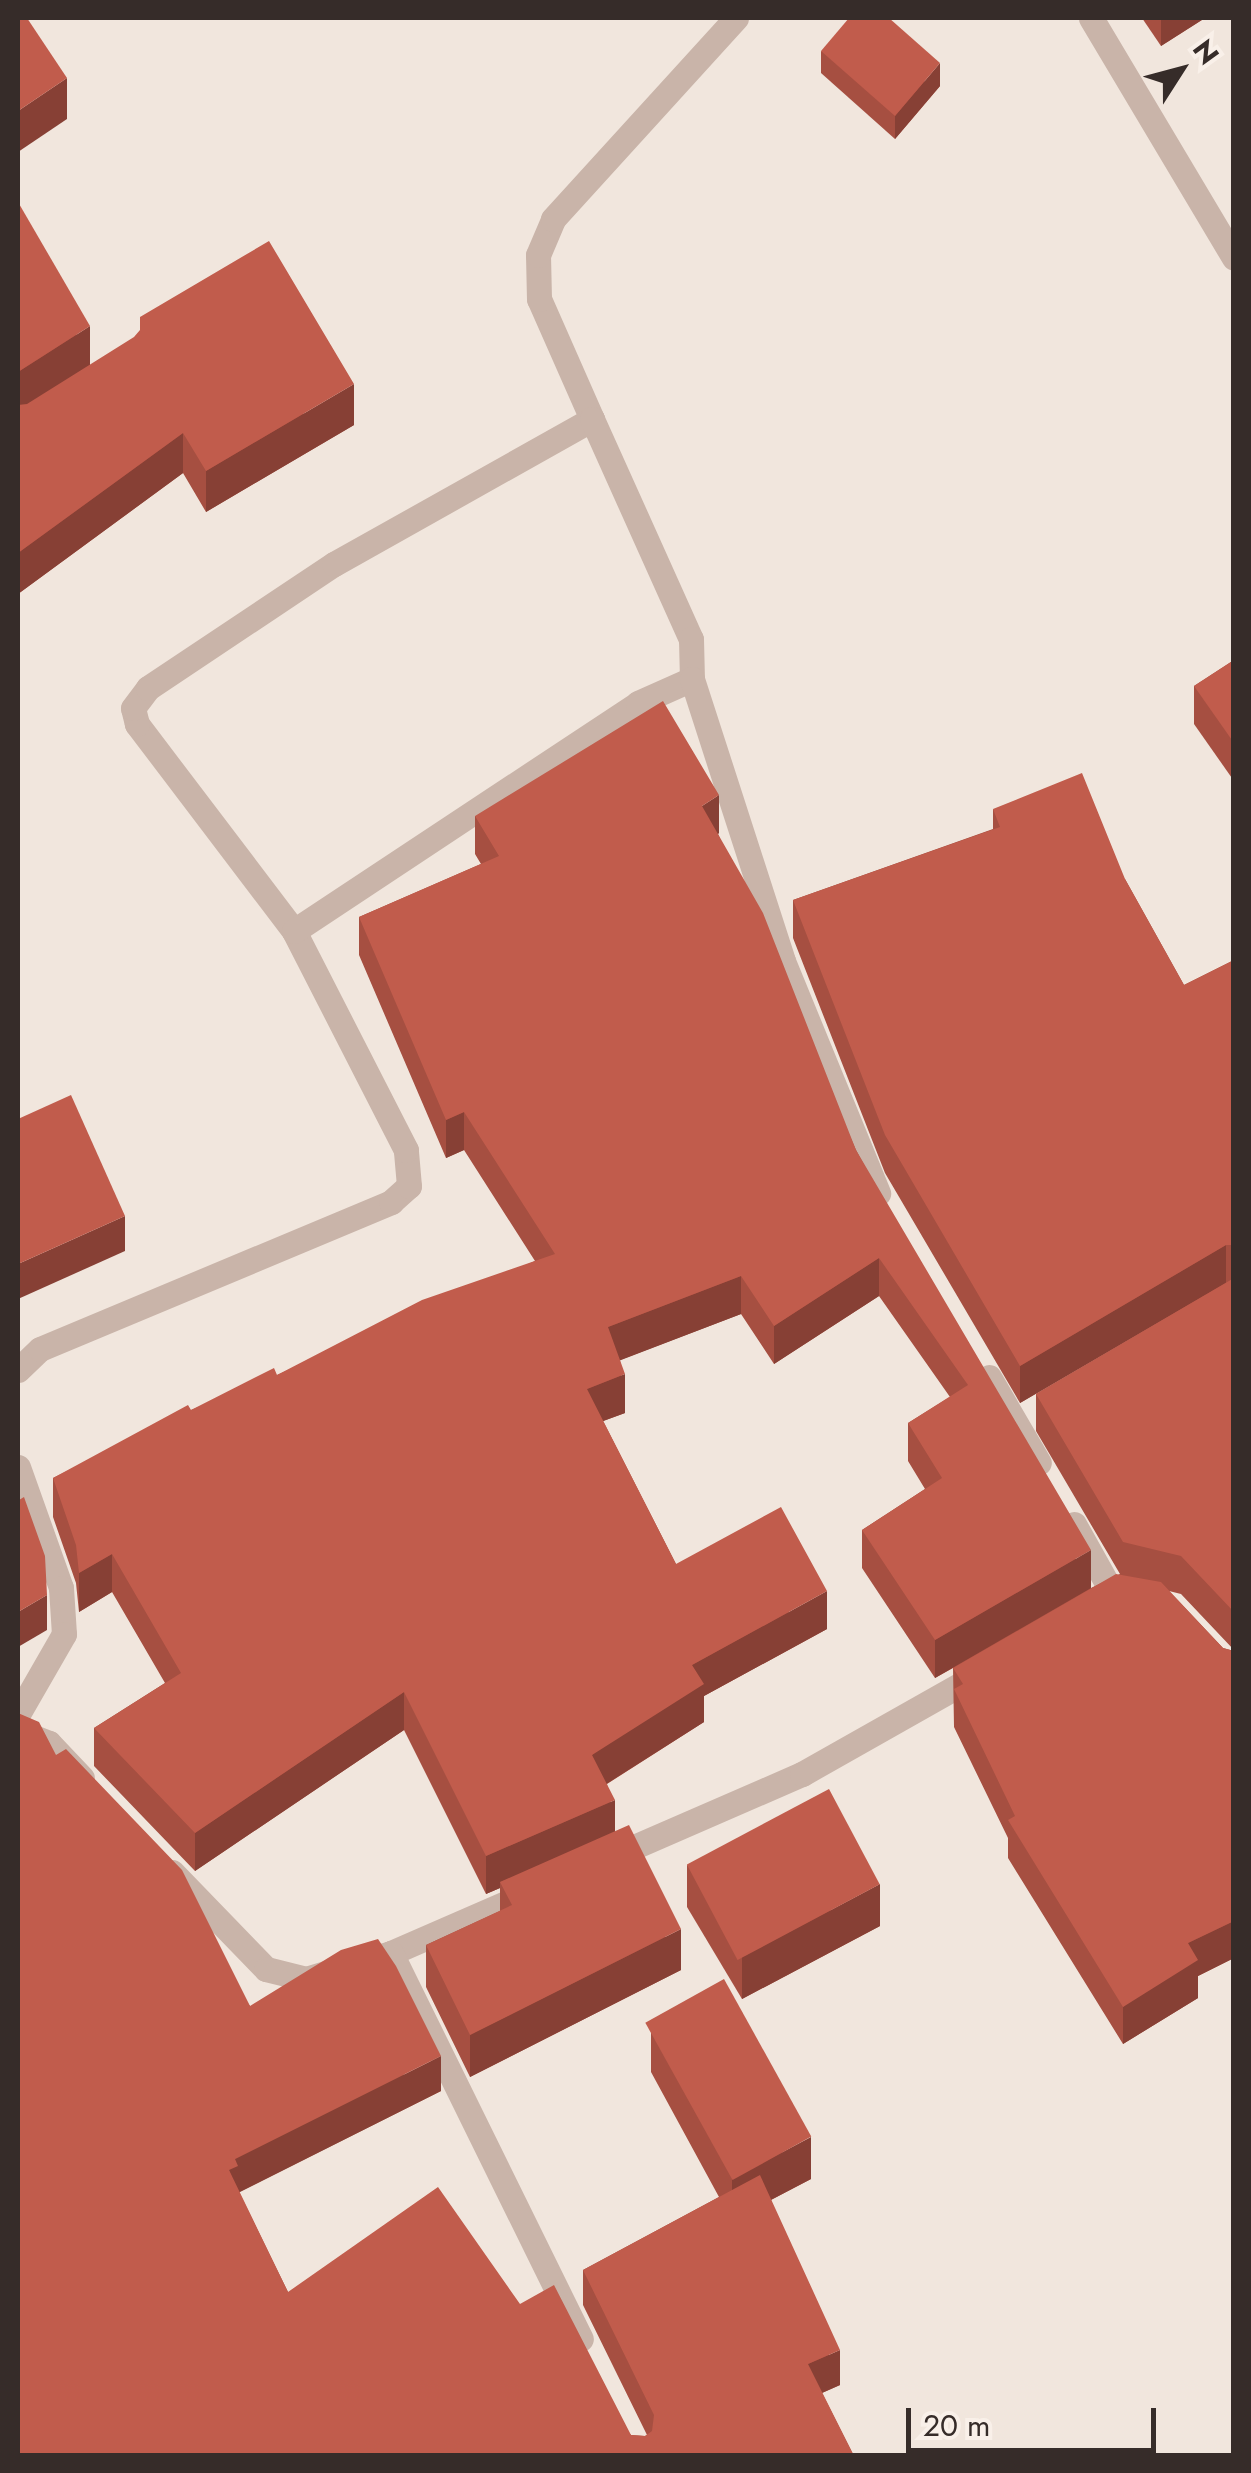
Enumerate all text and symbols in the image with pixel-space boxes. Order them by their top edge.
north arrow [1131,20,1231,120]
text: N [1183,31,1229,73]
scale bar [911,2388,1161,2450]
text: 20 m [923,2404,990,2447]

